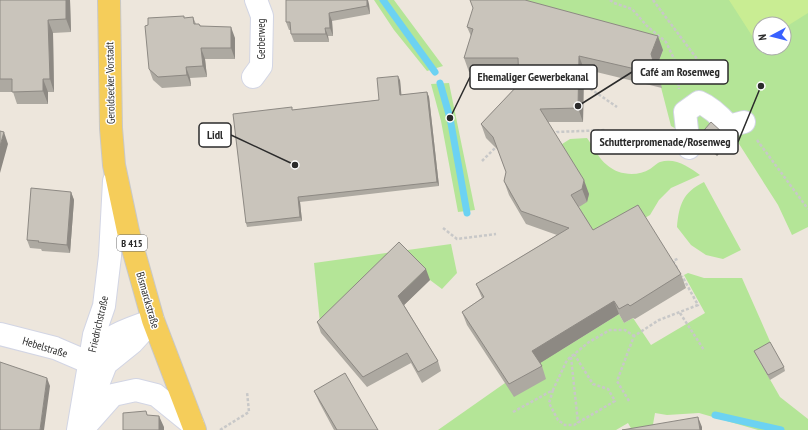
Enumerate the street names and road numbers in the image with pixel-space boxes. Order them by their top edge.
street label: Gerberweg [254,18,268,59]
street label: Geroldsecker Vorstadt [102,42,118,124]
road number: B 415 [117,235,147,251]
street label: Bismarckstraße [133,270,163,330]
street label: Friedrichstraße [85,294,111,354]
street label: Hebelstraße [21,334,70,361]

